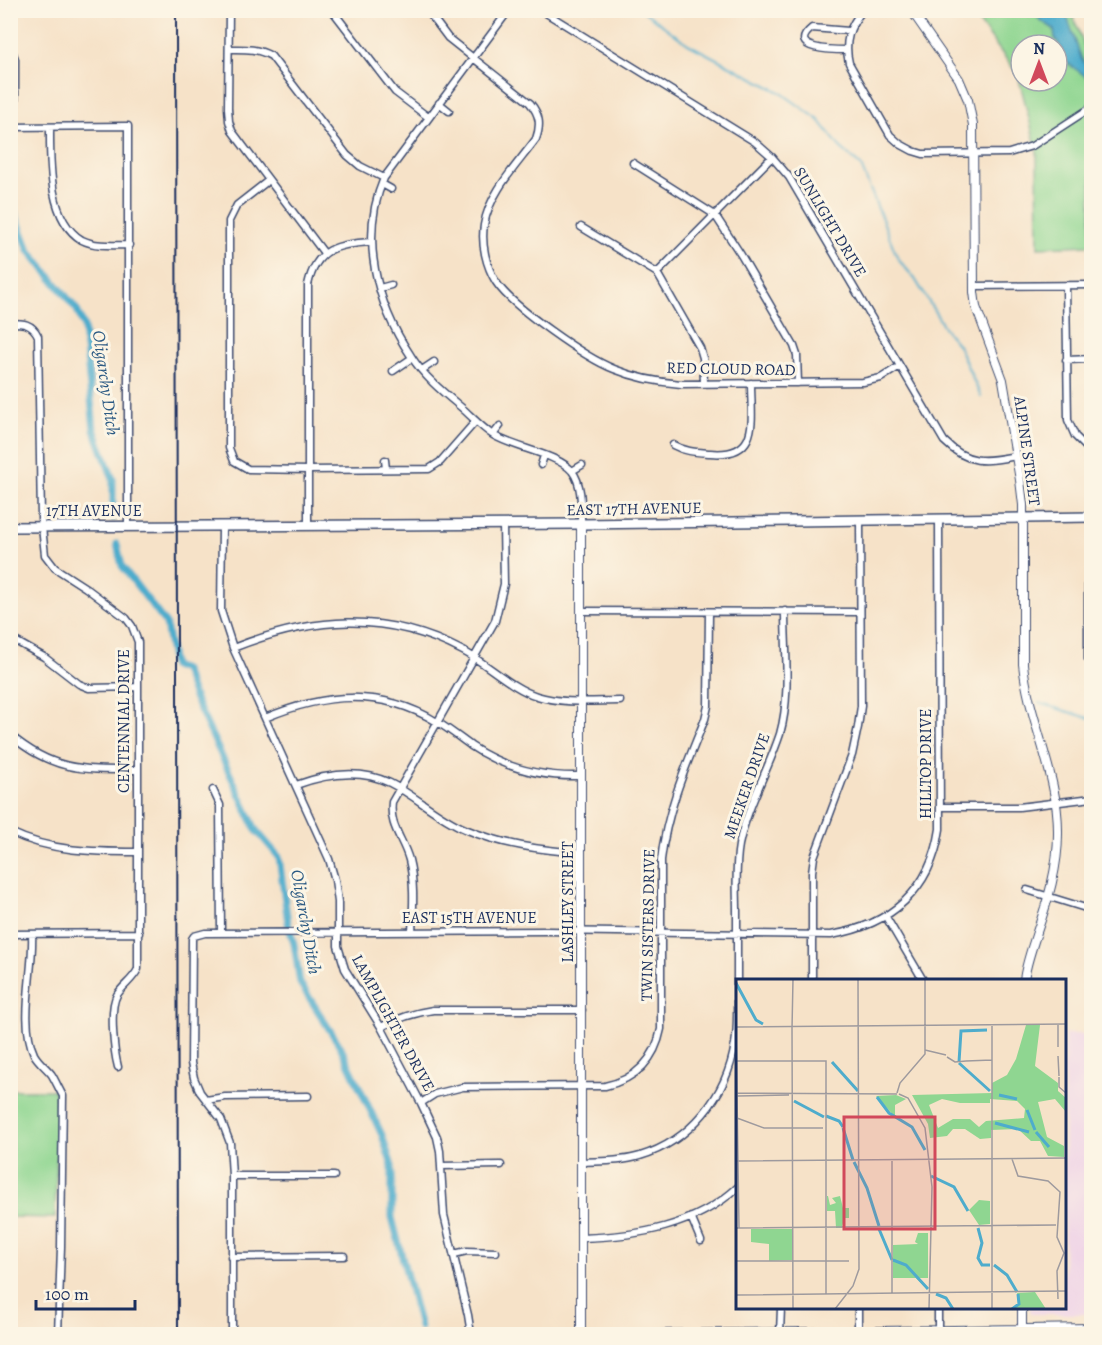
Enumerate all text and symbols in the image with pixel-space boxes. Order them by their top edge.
north arrow [1009,33,1069,93]
text: N [1033,38,1045,60]
street label: SUNLIGHT DRIVE [788,163,872,281]
water label: Oligarchy Ditch [87,329,125,437]
street label: RED CLOUD ROAD [666,357,796,381]
street label: ALPINE STREET [1008,394,1046,508]
street label: EAST 17TH AVENUE [566,497,702,521]
street label: 17TH AVENUE [46,500,142,522]
street label: CENTENNIAL DRIVE [113,649,135,793]
street label: HILLTOP DRIVE [915,709,937,819]
street label: MEEKER DRIVE [719,730,775,842]
street label: LASHLEY STREET [557,841,579,963]
street label: TWIN SISTERS DRIVE [636,849,660,1001]
water label: Oligarchy Ditch [285,868,327,976]
street label: EAST 15TH AVENUE [401,907,537,929]
street label: LAMPLIGHTER DRIVE [346,951,440,1095]
inset map [736,979,1066,1309]
scale bar [36,1273,135,1311]
text: 100 m [45,1282,89,1306]

